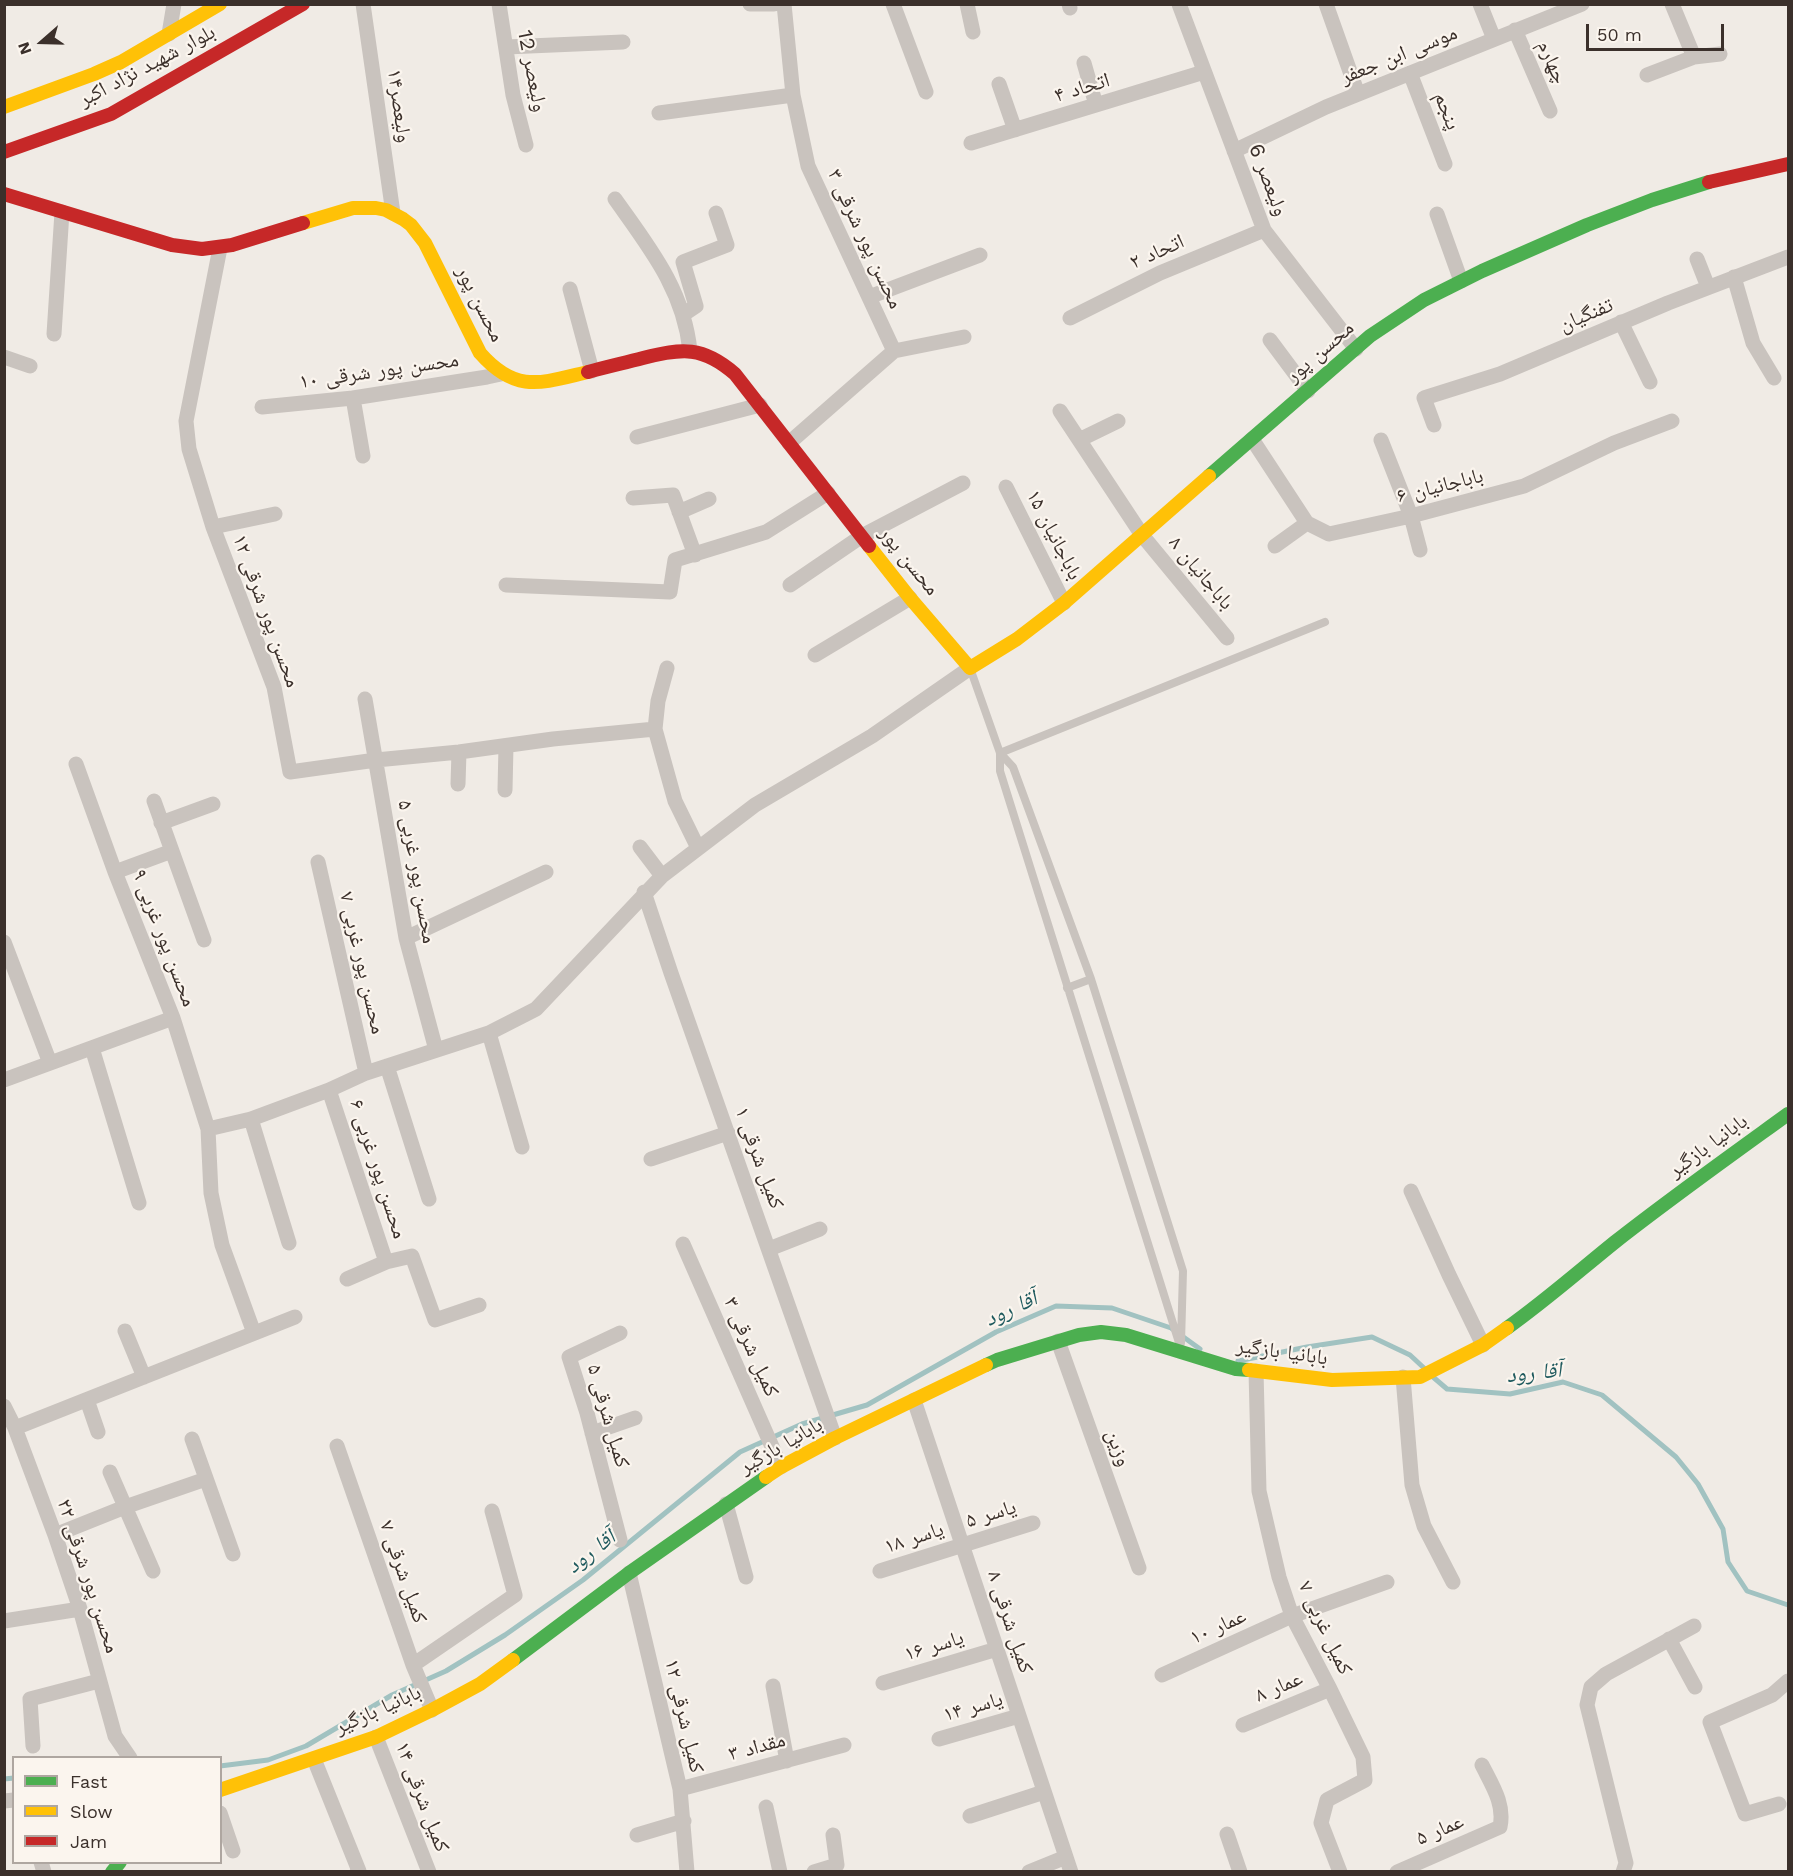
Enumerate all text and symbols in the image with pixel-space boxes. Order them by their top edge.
north arrow [12,12,72,72]
scale bar [1589,12,1727,50]
street label: بلوار شهید نژاد اکبر [74,19,220,113]
street label: موسی ابن جعفر [1337,20,1461,90]
text: 50 m [1597,24,1642,45]
street label: ولیعصر 12 [512,28,552,114]
street label: چهارم [1531,36,1573,88]
text: N [14,40,36,57]
street label: ولیعصر۱۴ [381,68,417,144]
street label: اتحاد ۴ [1051,68,1113,108]
street label: پنجم [1428,89,1466,133]
street label: ولیعصر 6 [1243,140,1293,220]
street label: محسن پور شرقی ۳ [822,165,908,313]
street label: اتحاد ۲ [1126,229,1188,275]
street label: محسن پور [450,262,510,346]
street label: تفنگیان [1555,292,1617,338]
street label: محسن پور [1281,316,1359,388]
street label: محسن پور شرقی ۱۰ [298,347,460,395]
street label: باباجانیان ۶ [1394,463,1486,509]
street label: باباجانیان ۱۵ [1021,486,1087,584]
street label: محسن پور [873,521,945,601]
street label: محسن پور شرقی ۱۲ [227,531,305,691]
street label: باباجانیان ۸ [1163,531,1239,615]
street label: محسن پور غربی ۵ [392,798,442,946]
street label: محسن پور غربی ۹ [126,866,202,1010]
street label: محسن پور غربی ۷ [333,889,391,1037]
street label: محسن پور غربی ۶ [344,1096,412,1242]
street label: کمیل شرقی ۱ [729,1104,789,1212]
street label: بابانیا بازگیر [1663,1109,1753,1183]
water label: آقا رود [980,1285,1042,1333]
street label: کمیل شرقی ۳ [718,1293,784,1401]
street label: بابانیا بازگیر [1235,1333,1329,1371]
water label: آقا رود [1505,1357,1563,1389]
street label: کمیل شرقی ۵ [581,1361,635,1471]
street label: بابانیا بازگیر [735,1412,827,1480]
street label: وزین [1100,1426,1136,1470]
street label: یاسر ۵ [963,1494,1019,1534]
street label: محسن پور شرقی ۲۲ [51,1496,125,1656]
street label: کمیل شرقی ۷ [374,1517,432,1627]
street label: یاسر ۱۸ [881,1517,947,1559]
water label: آقا رود [561,1525,621,1579]
street label: کمیل شرقی ۸ [982,1567,1038,1677]
street label: کمیل غربی ۷ [1292,1577,1358,1679]
street label: عمار ۱۰ [1186,1604,1250,1650]
street label: یاسر ۱۶ [901,1625,967,1667]
street label: کمیل شرقی ۱۲ [659,1657,709,1775]
street label: عمار ۸ [1251,1666,1307,1708]
street label: بابانیا بازگیر [331,1680,425,1740]
street label: یاسر ۱۴ [940,1687,1006,1727]
street label: مقداد ۳ [726,1727,788,1767]
street label: کمیل شرقی ۱۴ [389,1738,455,1856]
legend [12,1756,222,1864]
text: Fast [70,1771,107,1792]
text: Slow [70,1801,113,1822]
street label: عمار ۵ [1412,1809,1468,1851]
text: Jam [70,1831,107,1852]

